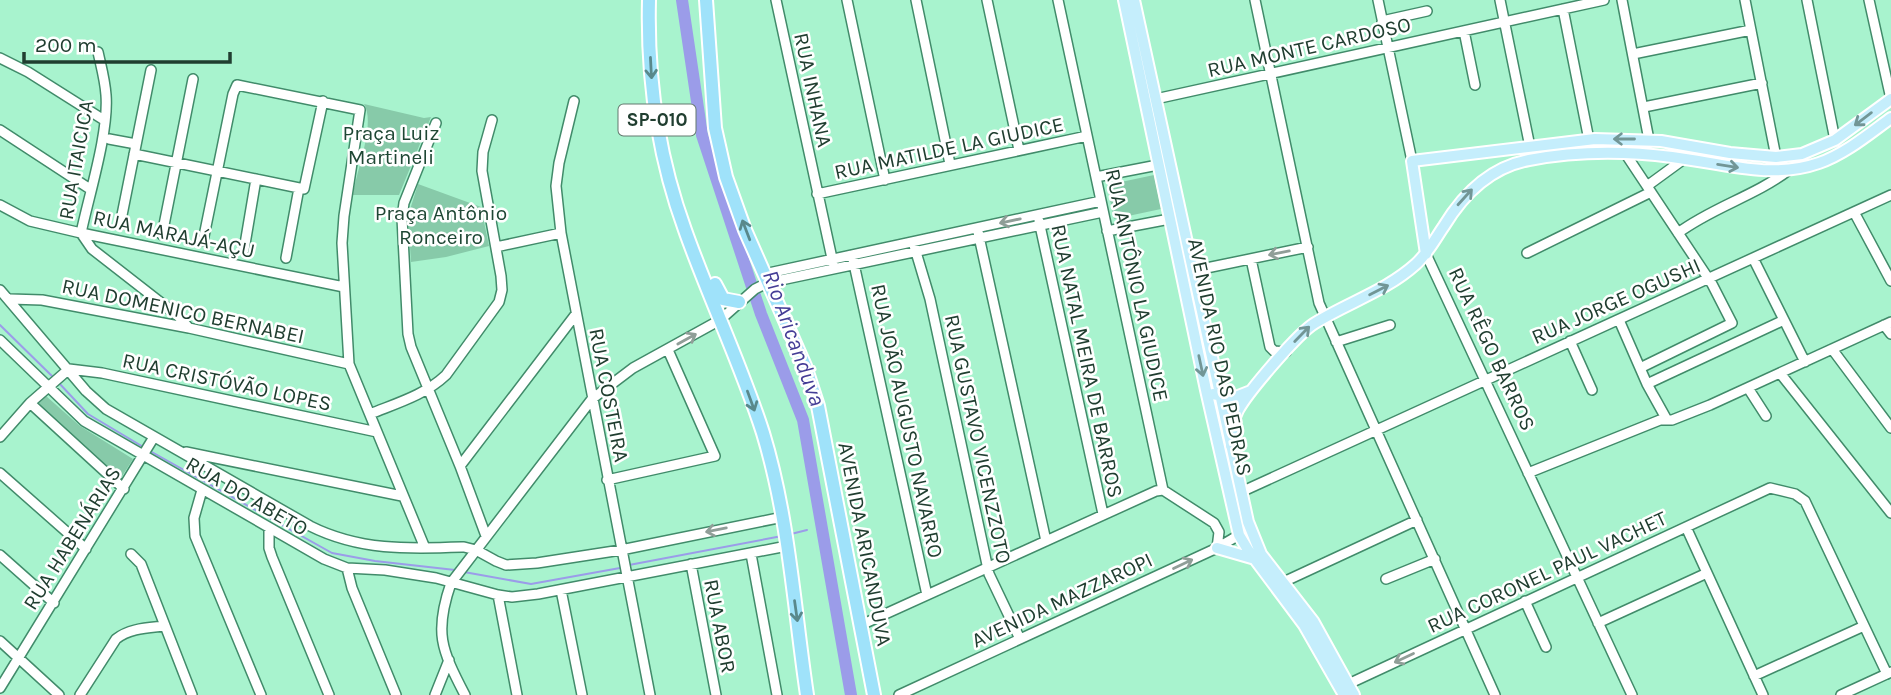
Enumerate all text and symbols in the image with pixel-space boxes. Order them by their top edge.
street label: RUA MONTE CARDOSO [1205,12,1413,82]
scale bar [24,21,231,65]
street label: RUA INHANA [789,31,837,149]
text: 200 m [35,33,97,57]
one-way arrow [644,56,657,79]
street label: RUA ITAICICA [54,98,98,222]
road number: SP-010 [618,104,696,136]
street label: RUA MATILDE LA GIUDICE [832,112,1066,184]
one-way arrow [1854,112,1873,127]
park label: Praça Luiz Martineli [343,121,439,169]
one-way arrow [1612,132,1635,146]
one-way arrow [1716,160,1739,173]
street label: RUA ANTÔNIO LA GIUDICE [1101,166,1173,404]
one-way arrow [1456,189,1473,206]
park label: Praça Antônio Ronceiro [375,201,507,249]
street label: RUA MARAJÁ-AÇU [91,205,257,263]
one-way arrow [999,214,1022,228]
one-way arrow [738,220,751,242]
street label: RUA NATAL MEIRA DE BARROS [1046,222,1128,500]
street label: AVENIDA RIO DAS PEDRAS [1183,236,1257,478]
one-way arrow [1268,246,1291,260]
street label: RUA JORGE OGUSHI [1528,253,1704,349]
street label: RUA RÊGO BARROS [1444,264,1540,434]
water label: Rio Aricanduva [757,266,831,410]
street label: RUA DOMENICO BERNABEI [60,274,306,348]
street label: RUA JOÃO AUGUSTO NAVARRO [866,282,948,560]
one-way arrow [1368,282,1389,296]
street label: RUA GUSTAVO VICENZZOTO [940,312,1016,566]
street label: RUA COSTEIRA [584,326,634,464]
one-way arrow [1294,326,1311,343]
one-way arrow [676,332,697,345]
street label: RUA CRISTÓVÃO LOPES [120,348,334,416]
one-way arrow [1194,354,1208,377]
one-way arrow [746,389,759,411]
street label: AVENIDA ARICANDUVA [833,440,897,648]
street label: RUA DO ABETO [182,451,312,541]
street label: RUA HABENÁRIAS [18,462,126,614]
street label: RUA CORONEL PAUL VACHET [1424,506,1671,638]
one-way arrow [705,524,728,538]
street label: AVENIDA MAZZAROPI [968,548,1156,652]
one-way arrow [1172,557,1194,570]
street label: RUA ABOR [699,577,741,675]
one-way arrow [790,599,803,622]
one-way arrow [1394,652,1415,665]

